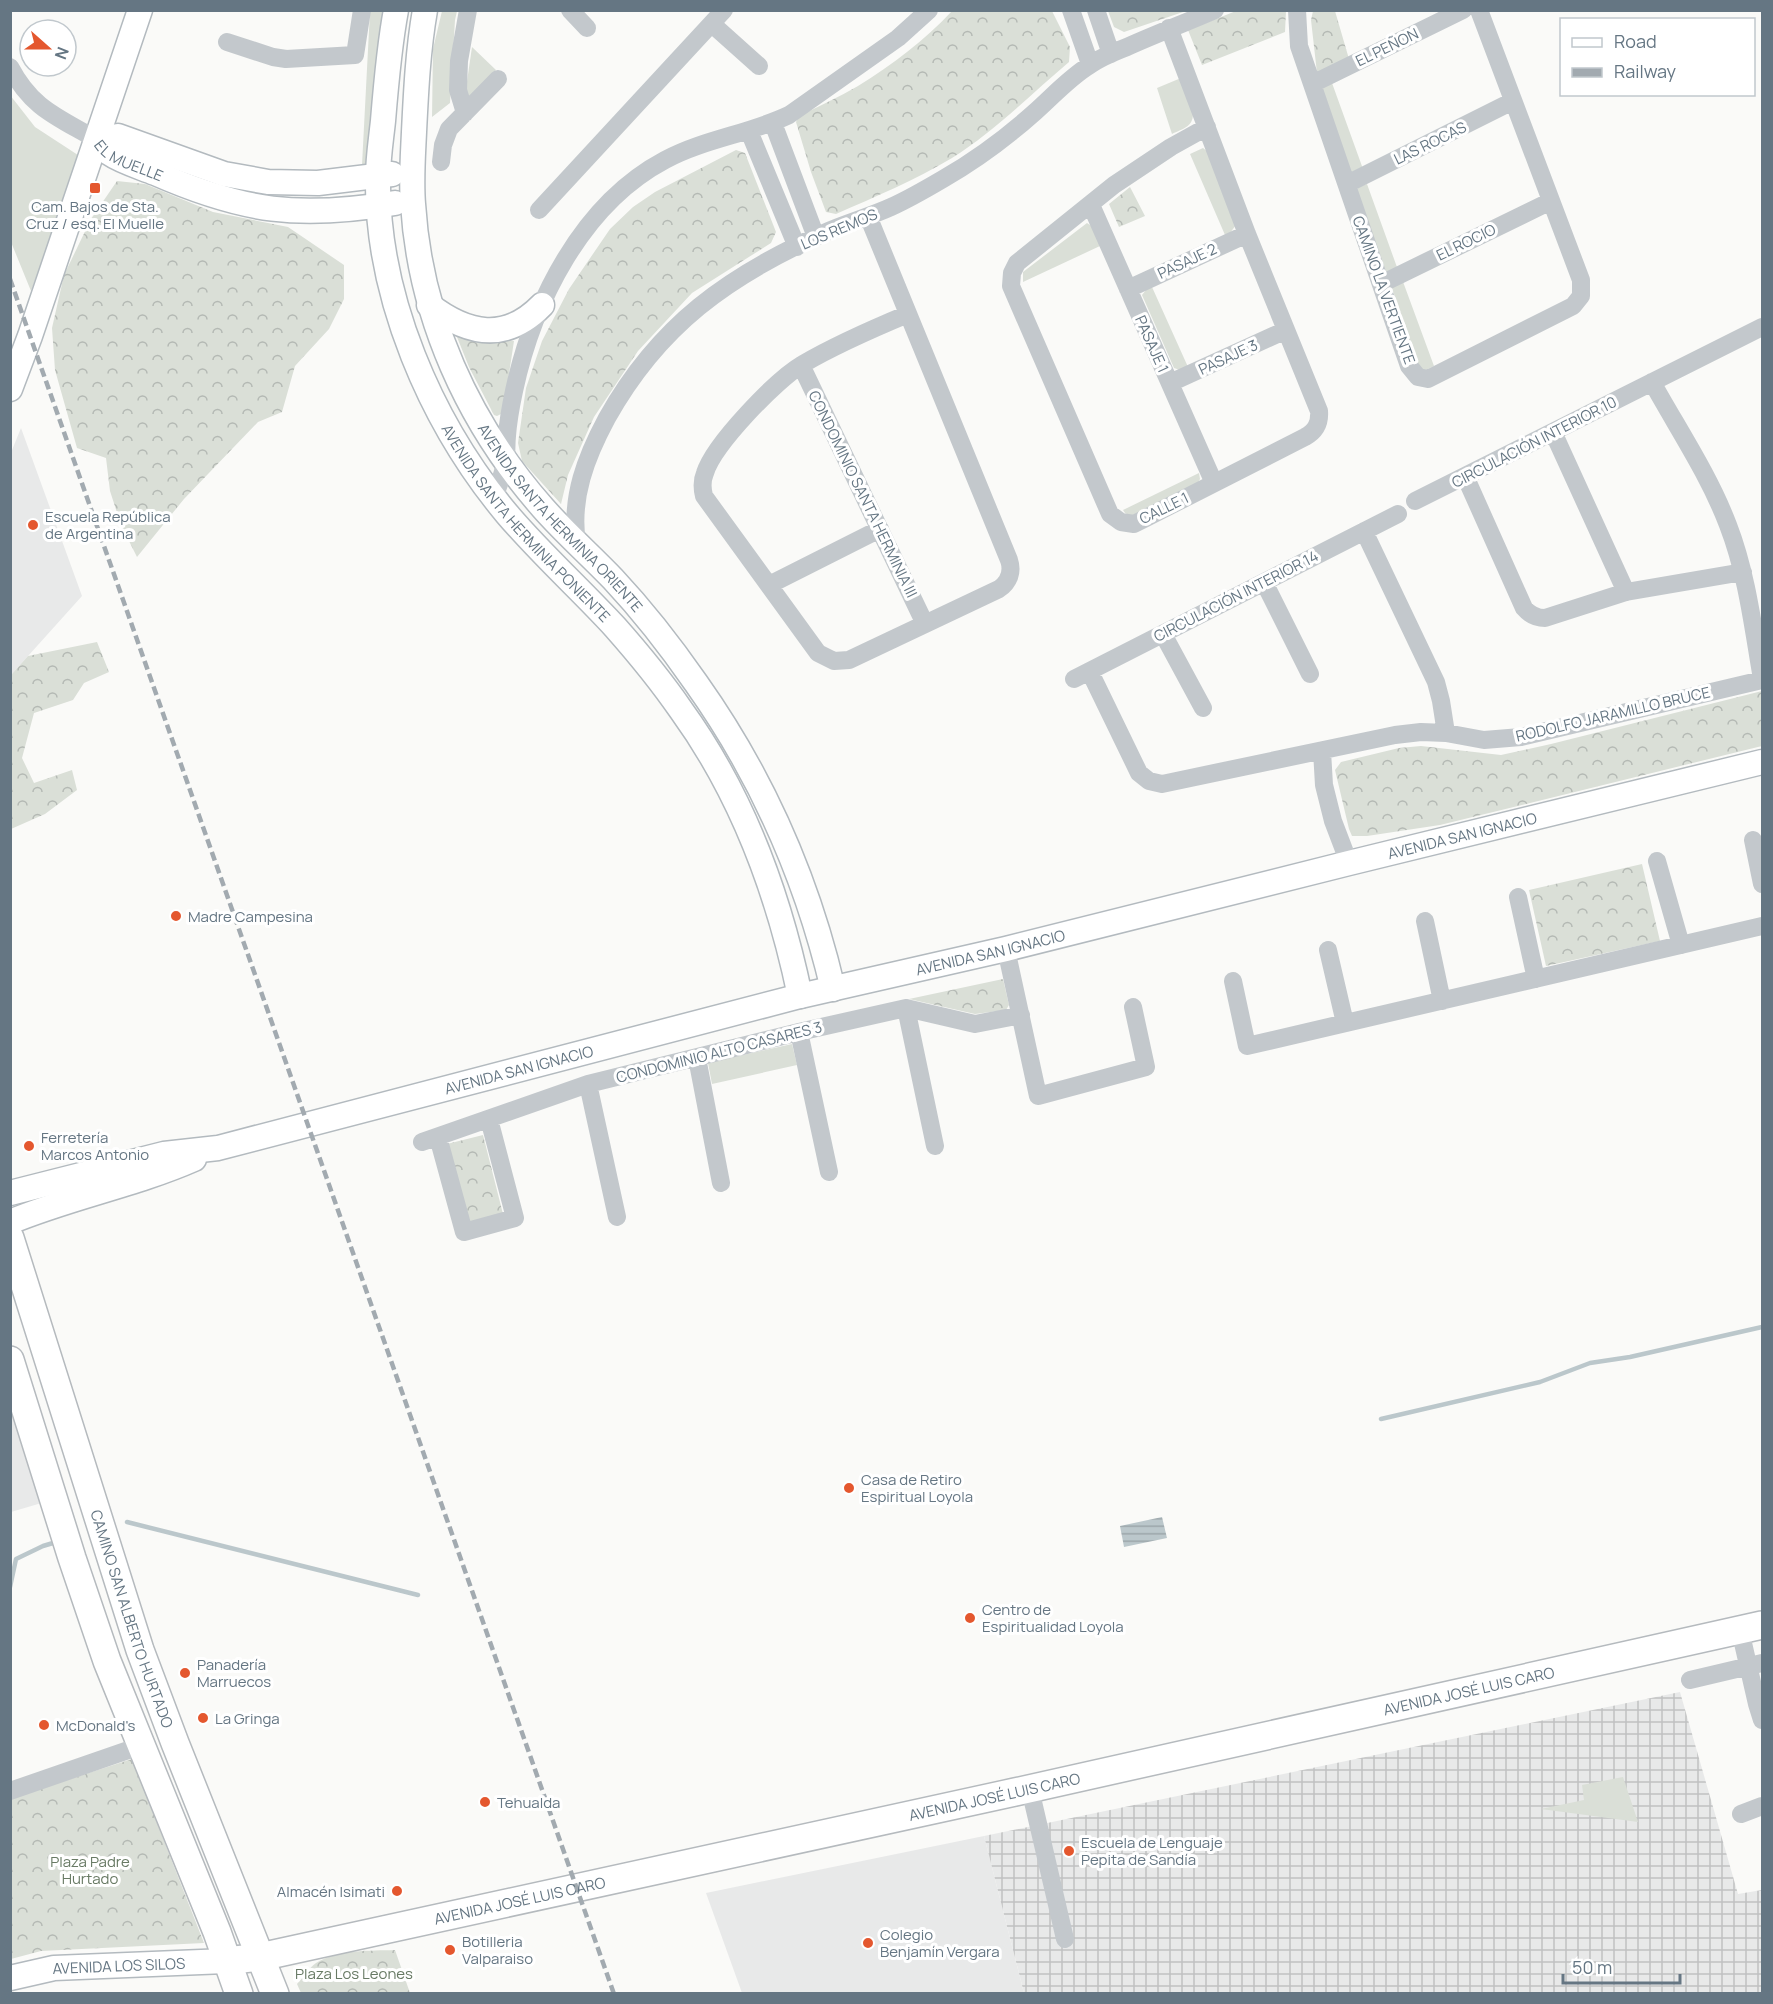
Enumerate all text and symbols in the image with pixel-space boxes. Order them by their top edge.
north arrow [18,18,78,78]
legend [1560,18,1755,96]
street label: EL PEÑON [1352,23,1422,71]
text: Road [1614,29,1657,53]
text: N [50,44,74,63]
text: Railway [1614,59,1676,83]
street label: LAS ROCAS [1390,116,1470,170]
street label: EL MUELLE [90,135,167,186]
marker: Cam. Bajos de Sta. Cruz / esq. El Muelle [88,181,102,195]
place label: Cam. Bajos de Sta. Cruz / esq. El Muelle [26,196,164,234]
street label: LOS REMOS [798,203,880,255]
street label: CAMINO LA VERTIENTE [1347,213,1421,367]
street label: EL ROCIO [1433,219,1499,265]
street label: PASAJE 2 [1154,238,1220,284]
street label: PASAJE 1 [1130,312,1174,376]
street label: PASAJE 3 [1195,334,1261,380]
street label: CONDOMINIO SANTA HERMINIA III [804,387,922,601]
street label: CIRCULACIÓN INTERIOR 10 [1448,391,1620,493]
street label: AVENIDA SANTA HERMINIA ORIENTE [473,419,648,616]
street label: AVENIDA SANTA HERMINIA PONIENTE [437,420,615,626]
street label: CALLE 1 [1136,487,1192,529]
place label: Escuela República de Argentina [45,506,171,544]
marker: Escuela República de Argentina [26,518,40,532]
street label: CIRCULACIÓN INTERIOR 14 [1150,545,1322,647]
street label: RODOLFO JARAMILLO BRUCE [1514,681,1712,747]
street label: AVENIDA SAN IGNACIO [1385,807,1539,864]
place label: Madre Campesina [188,906,313,927]
marker: Madre Campesina [169,909,183,923]
street label: AVENIDA SAN IGNACIO [914,924,1067,980]
street label: CONDOMINIO ALTO CASARES 3 [614,1016,824,1088]
street label: AVENIDA SAN IGNACIO [442,1040,595,1099]
place label: Ferretería Marcos Antonio [41,1127,149,1165]
marker: Ferretería Marcos Antonio [22,1139,36,1153]
place label: Casa de Retiro Espiritual Loyola [861,1469,973,1507]
marker: Casa de Retiro Espiritual Loyola [842,1481,856,1495]
street label: CAMINO SAN ALBERTO HURTADO [86,1507,179,1731]
place label: Centro de Espiritualidad Loyola [982,1599,1124,1637]
marker: Centro de Espiritualidad Loyola [963,1611,977,1625]
place label: Panadería Marruecos [197,1654,271,1692]
street label: AVENIDA JOSÉ LUIS CARO [1381,1661,1557,1720]
marker: Panadería Marruecos [178,1666,192,1680]
place label: La Gringa [215,1708,280,1729]
marker: La Gringa [196,1711,210,1725]
place label: McDonald's [56,1715,135,1736]
marker: McDonald's [37,1718,51,1732]
street label: AVENIDA JOSÉ LUIS CARO [907,1767,1082,1825]
place label: Tehualda [497,1792,560,1813]
marker: Tehualda [478,1795,492,1809]
place label: Escuela de Lenguaje Pepita de Sandía [1081,1832,1223,1870]
marker: Escuela de Lenguaje Pepita de Sandía [1062,1844,1076,1858]
park label: Plaza Padre Hurtado [50,1851,130,1889]
street label: AVENIDA JOSÉ LUIS CARO [432,1871,608,1929]
place label: Almacén Isimati [277,1881,385,1902]
marker: Almacén Isimati [390,1884,404,1898]
place label: Colegio Benjamín Vergara [880,1924,1000,1962]
place label: Botilleria Valparaiso [462,1931,533,1969]
marker: Colegio Benjamín Vergara [861,1936,875,1950]
marker: Botilleria Valparaiso [443,1943,457,1957]
scale bar [1563,1947,1680,1985]
street label: AVENIDA LOS SILOS [52,1952,186,1979]
text: 50 m [1572,1955,1612,1979]
park label: Plaza Los Leones [295,1963,413,1984]

